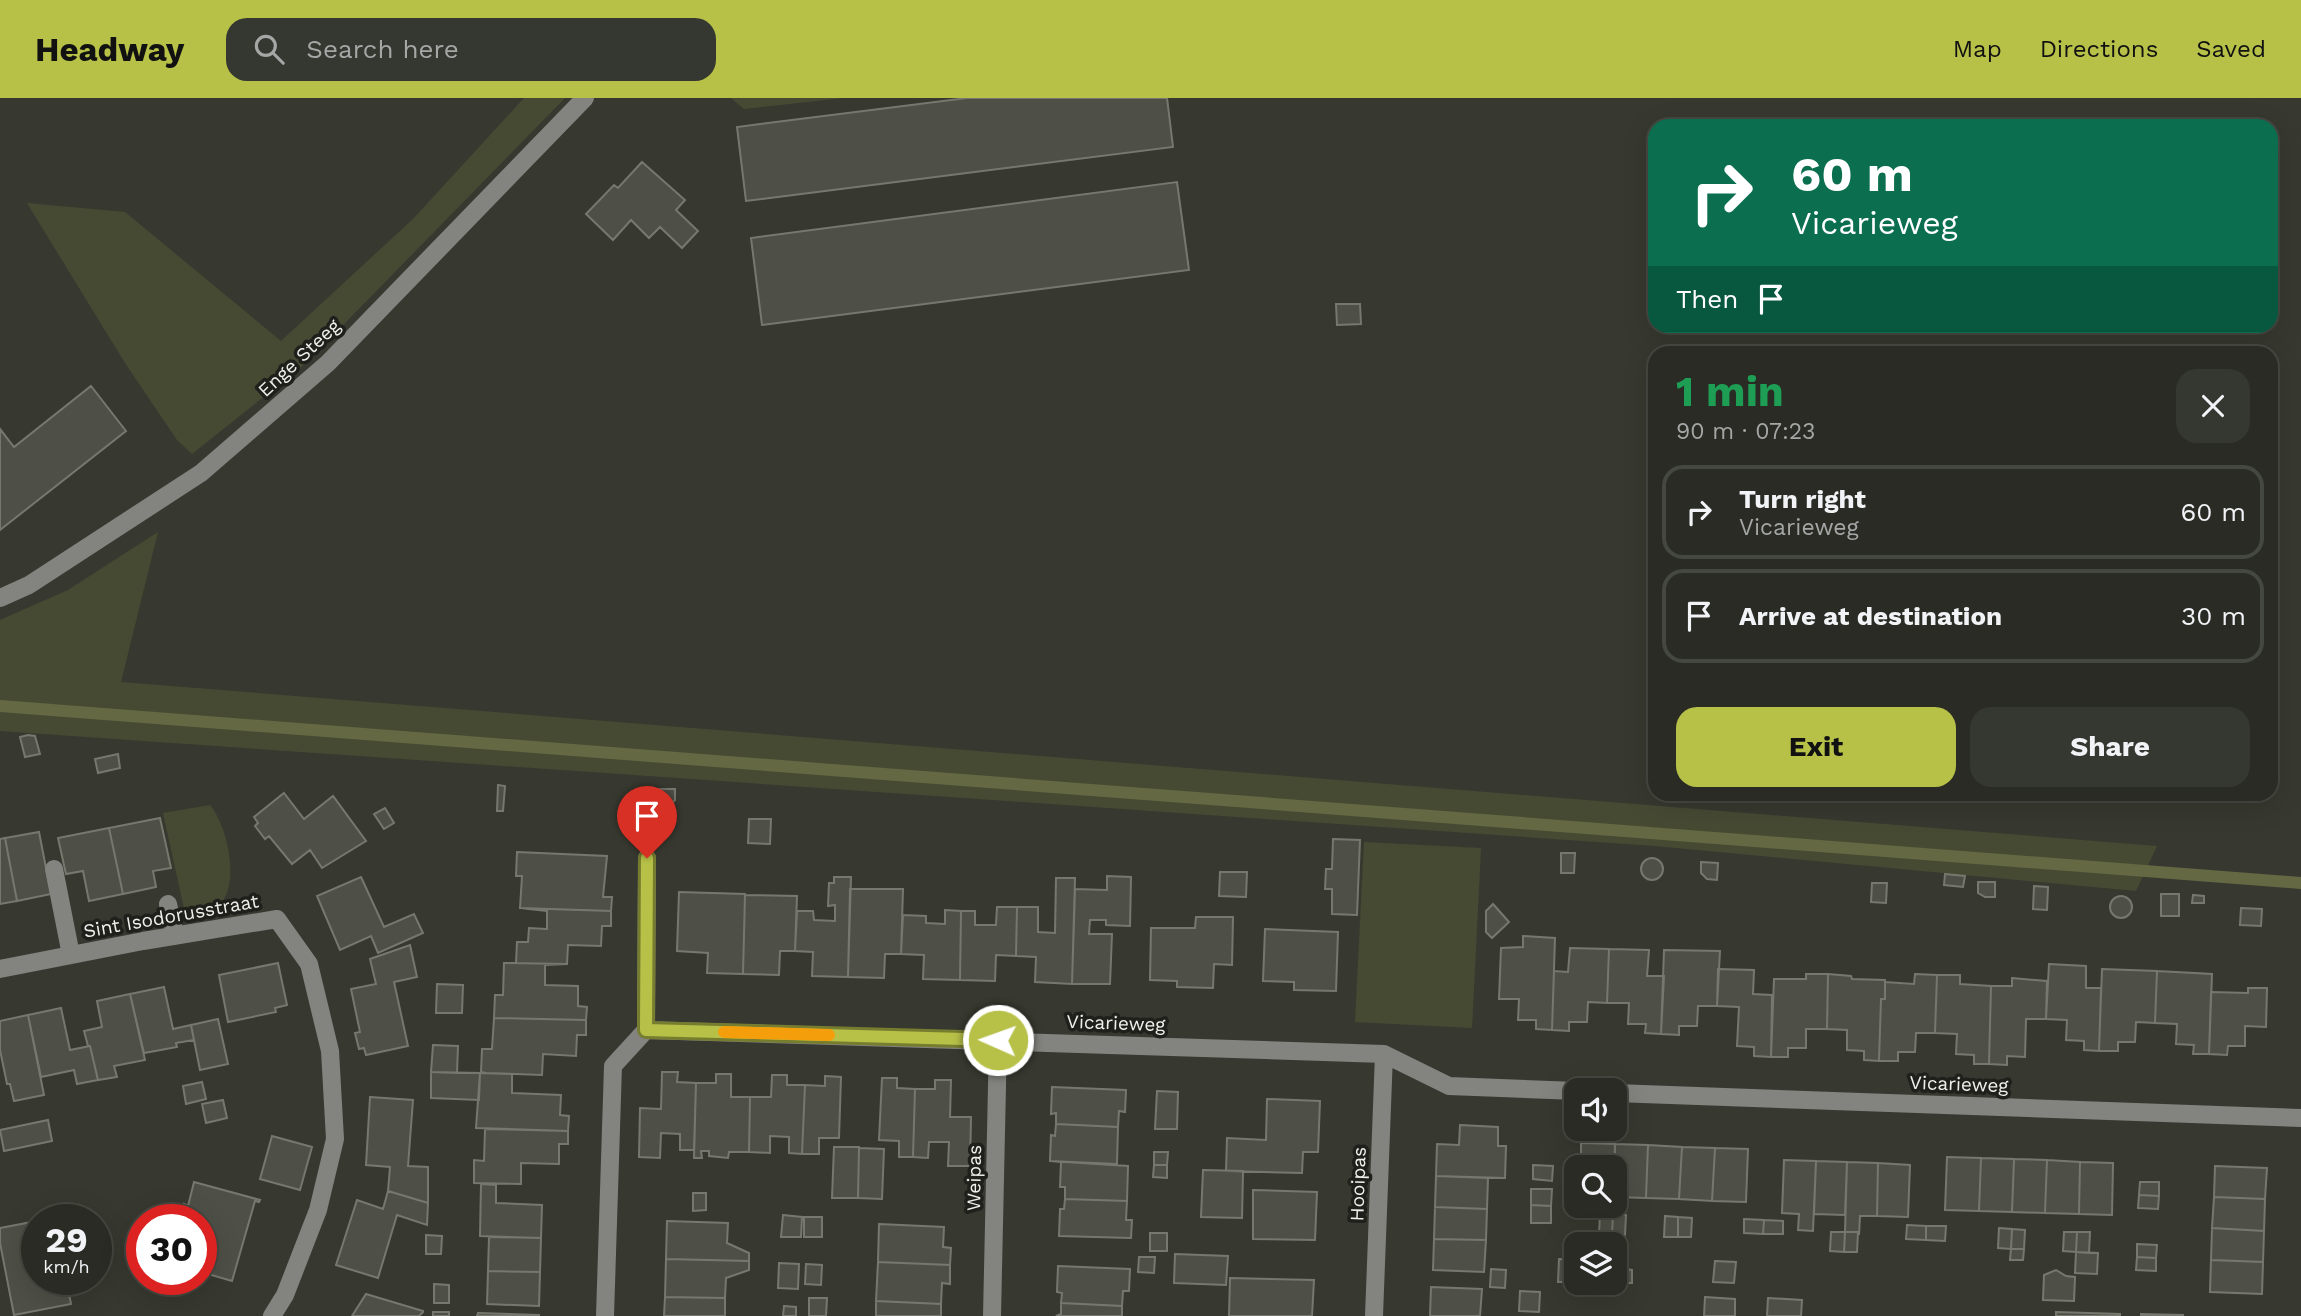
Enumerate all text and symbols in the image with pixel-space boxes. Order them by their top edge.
search box [226,18,716,81]
text: Headway [35,30,184,69]
icon: search [250,30,288,68]
text: Search here [306,34,459,64]
text: Map [1953,35,2002,63]
text: Directions [2040,35,2158,63]
text: Saved [2196,35,2266,63]
text: 60 m [1791,145,1913,203]
icon: right [1676,147,1767,238]
text: Vicarieweg [1791,204,1958,242]
icon: arrive [1752,280,1790,318]
text: Then [1676,284,1738,314]
street label: Enge Steeg [253,314,345,402]
text: 1 min [1676,367,1784,416]
button: close [2176,369,2250,443]
text: 90 m · 07:23 [1676,418,1816,445]
text: Turn right [1739,484,1866,514]
icon: right [1680,493,1718,531]
text: 60 m [2180,497,2246,527]
text: Vicarieweg [1739,514,1859,541]
icon: arrive [1680,597,1718,635]
text: Arrive at destination [1739,601,2002,631]
text: 30 m [2181,601,2246,631]
button: Exit [1676,707,1956,787]
button: Share [1970,707,2250,787]
pin [617,786,677,858]
icon: arrive [628,797,666,835]
street label: Sint Isodorusstraat [82,889,260,943]
position arrow [961,1003,1035,1077]
street label: Vicarieweg [1066,1010,1167,1036]
street label: Vicarieweg [1909,1071,2010,1097]
map controls [1564,1078,1627,1295]
button: sound [1564,1078,1627,1141]
street label: Weipas [962,1145,986,1211]
street label: Hooipas [1345,1146,1371,1222]
button: search [1564,1155,1627,1218]
speed limit sign: 30 [126,1204,217,1295]
text: 29 [45,1219,88,1261]
button: layers [1564,1232,1627,1295]
text: km/h [43,1256,90,1277]

